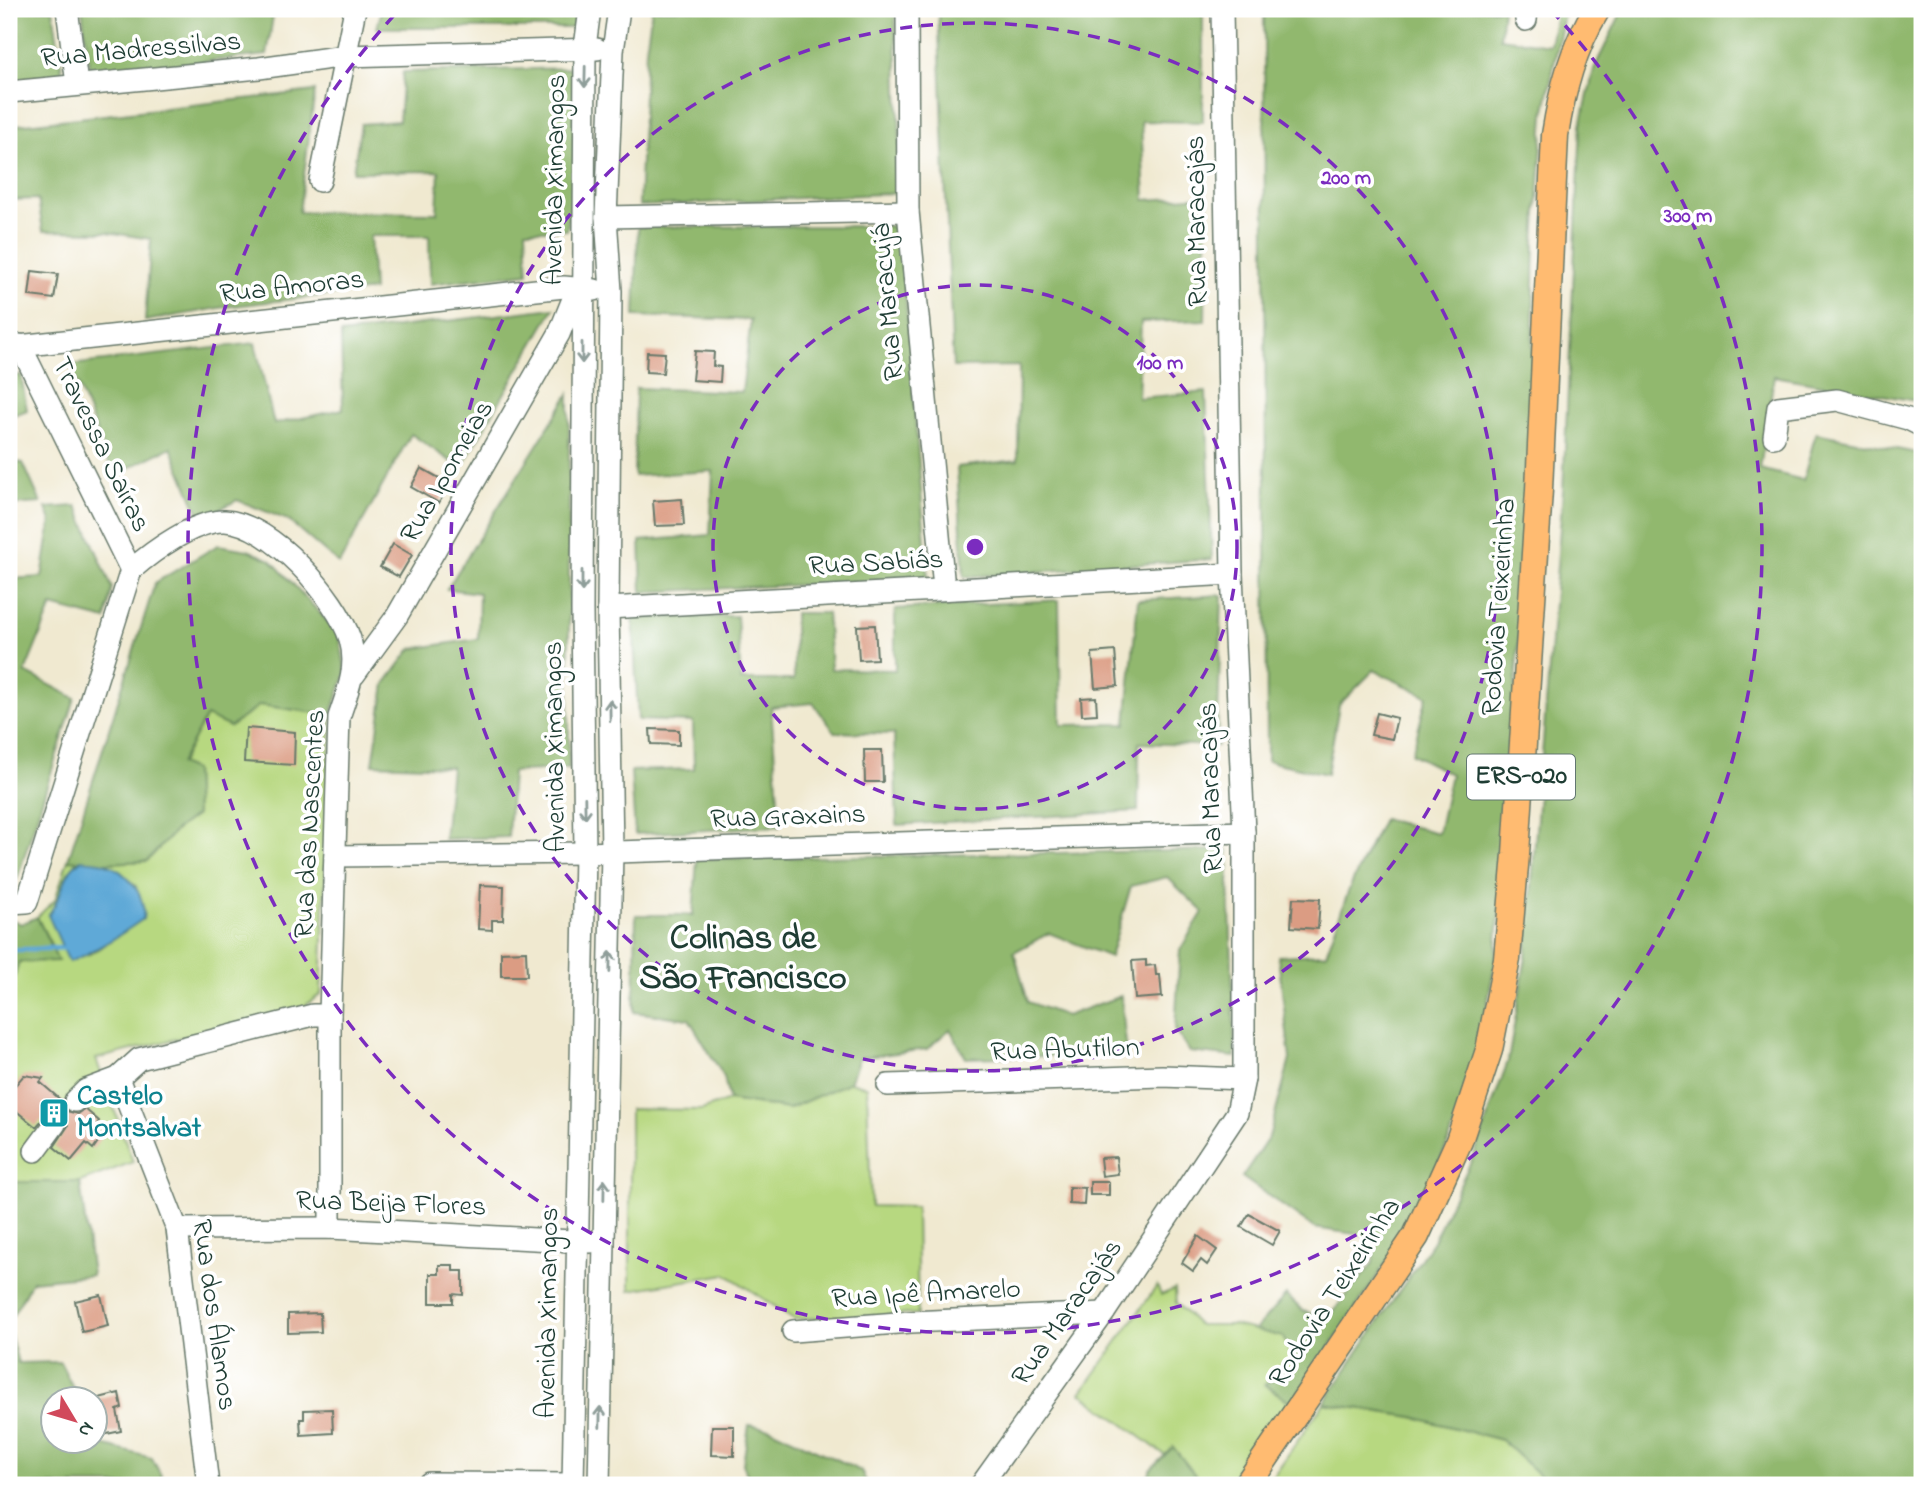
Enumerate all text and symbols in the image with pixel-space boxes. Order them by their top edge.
street label: Rua Madressilvas [39,22,243,80]
one-way arrow [578,65,592,88]
street label: Avenida Ximangos [534,74,578,286]
street label: Rua Maracajás [1176,135,1220,307]
text: 200 m [1320,164,1371,194]
text: 300 m [1663,202,1712,232]
street label: Rua Maracujá [862,222,916,382]
street label: Rua Amoras [218,260,366,316]
one-way arrow [575,341,589,364]
text: 100 m [1137,349,1183,379]
street label: Travessa Saíras [40,350,160,540]
street label: Rua Ipomeias [391,393,505,551]
street label: Rodovia Teixeirinha [1472,497,1528,717]
centre of rings [963,535,987,559]
street label: Rua Sabiás [808,540,944,588]
one-way arrow [575,569,589,592]
street label: Avenida Ximangos [534,641,578,853]
one-way arrow [603,699,617,722]
street label: Rua Maracajás [1189,702,1235,874]
street label: Rua das Nascentes [285,709,337,939]
road number: ERS-020 [1467,754,1575,800]
street label: Rua Graxains [710,795,866,841]
one-way arrow [578,796,591,819]
district label: Colinas de São Francisco [639,914,847,1005]
one-way arrow [603,951,617,974]
street label: Rua Abutilon [990,1028,1140,1074]
place label: Castelo Montsalvat [77,1077,202,1150]
building icon: Castelo Montsalvat [37,1096,71,1130]
one-way arrow [598,1178,611,1201]
street label: Rua Beija Flores [295,1181,487,1229]
street label: Rodovia Teixeirinha [1259,1190,1413,1396]
street label: Avenida Ximangos [527,1207,571,1419]
street label: Rua dos Álamos [179,1217,247,1413]
street label: Rua Maracajás [1002,1231,1134,1395]
street label: Rua Ipê Amarelo [830,1270,1022,1320]
north arrow [38,1386,108,1456]
one-way arrow [593,1406,606,1429]
text: N [71,1416,100,1442]

